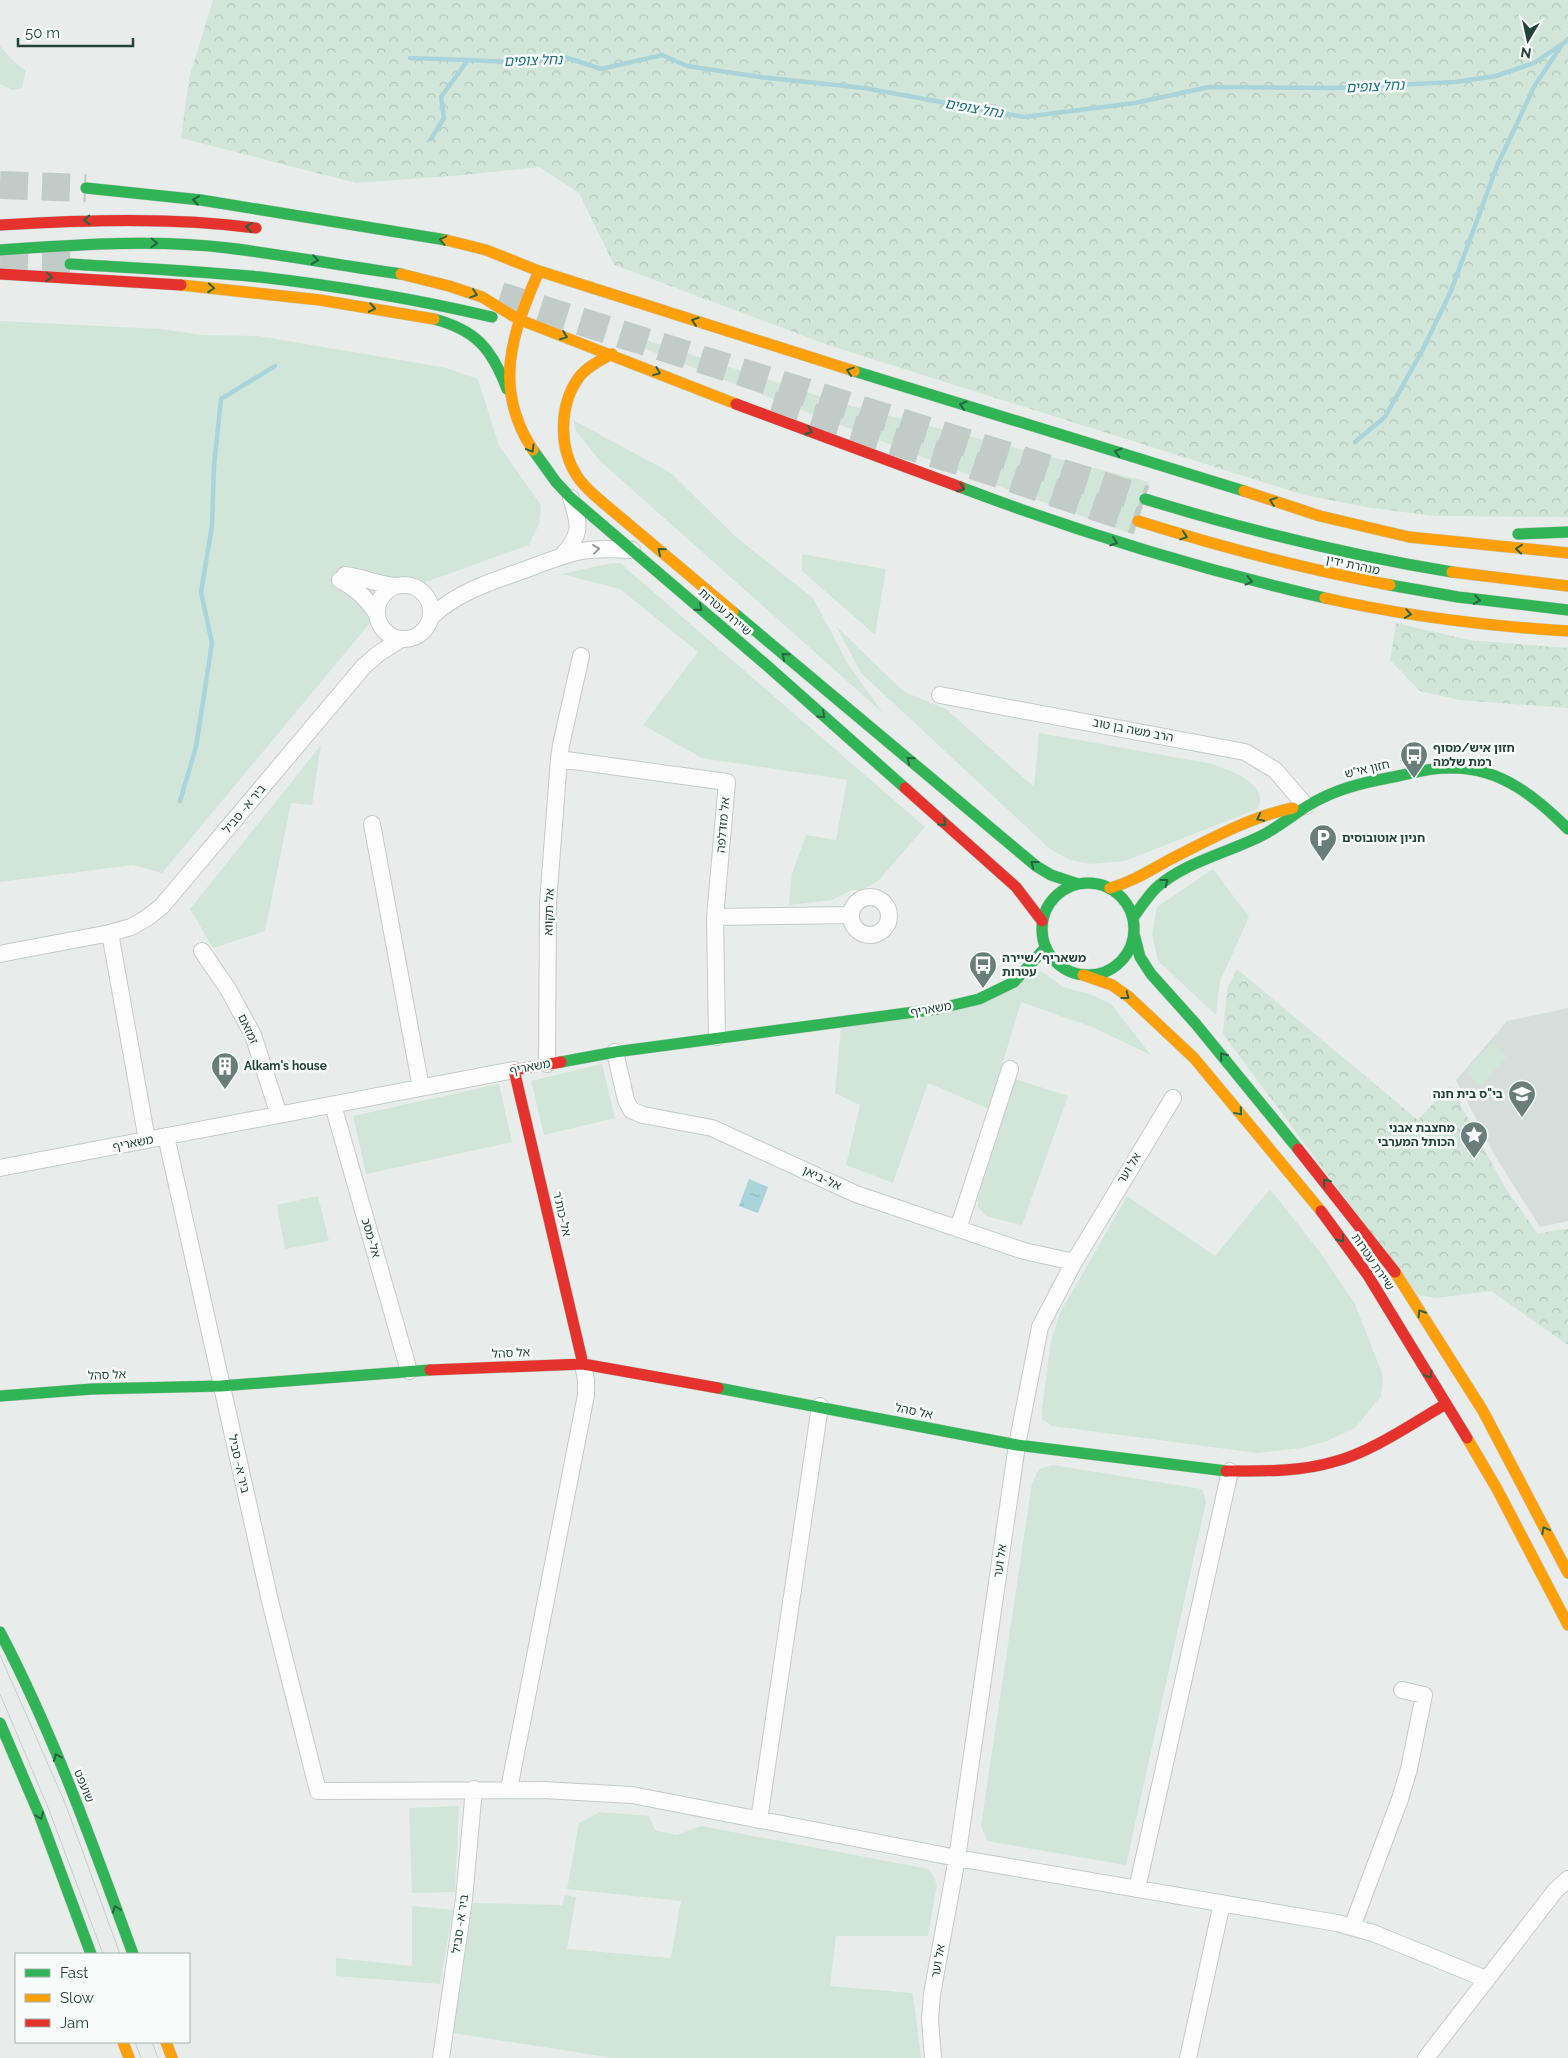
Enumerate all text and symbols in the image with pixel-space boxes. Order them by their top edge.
scale bar [18,15,132,47]
north arrow [1503,15,1553,65]
text: 50 m [25,24,60,42]
text: N [1519,44,1532,62]
water label: נחל צופים [503,51,564,69]
water label: נחל צופים [1345,76,1406,96]
water label: נחל צופים [944,95,1006,121]
one-way arrow [192,196,201,206]
one-way arrow [83,215,91,226]
one-way arrow [245,223,253,233]
one-way arrow [439,236,447,246]
one-way arrow [150,238,158,249]
one-way arrow [311,255,319,265]
one-way arrow [45,271,53,282]
one-way arrow [207,283,215,294]
one-way arrow [469,288,477,298]
one-way arrow [368,302,376,312]
one-way arrow [692,317,700,327]
one-way arrow [559,330,568,340]
one-way arrow [652,366,661,377]
one-way arrow [846,366,855,376]
one-way arrow [959,401,967,411]
one-way arrow [804,425,812,435]
one-way arrow [525,443,535,452]
one-way arrow [1115,448,1123,458]
one-way arrow [956,482,965,492]
one-way arrow [1270,497,1278,507]
one-way arrow [1179,531,1188,541]
one-way arrow [1109,537,1118,547]
one-way arrow [593,544,601,555]
one-way arrow [1515,544,1523,555]
one-way arrow [657,548,666,557]
street label: מנהרת ידין [1325,552,1381,578]
one-way arrow [1245,576,1253,586]
street label: שיירת עטרות [696,585,754,639]
one-way arrow [1474,594,1482,605]
one-way arrow [694,602,703,611]
one-way arrow [1404,608,1413,618]
one-way arrow [782,653,791,661]
one-way arrow [816,709,825,718]
street label: הרב משה בן טוב [1091,715,1175,745]
bus stop icon: חזון איש/מסוף רמת שלמה [1399,740,1429,779]
place label: חזון איש/מסוף רמת שלמה [1433,741,1515,769]
one-way arrow [906,757,915,766]
street label: חזון אי"ש [1343,757,1391,781]
street label: ביר א- סביל [219,782,269,836]
street label: אל מזדלפה [714,796,732,854]
one-way arrow [1256,812,1265,822]
one-way arrow [938,817,947,826]
parking icon: חניון אוטובוסים [1308,823,1338,862]
place label: חניון אוטובוסים [1342,831,1425,845]
one-way arrow [1031,861,1040,870]
one-way arrow [1159,880,1168,888]
street label: אל תקווא [541,888,557,936]
bus stop icon: משאריף/שיירה עטרות [968,950,998,989]
place label: משאריף/שיירה עטרות [1002,951,1087,979]
one-way arrow [1120,990,1130,999]
street label: משאריף [909,998,953,1019]
street label: זמזאם [235,1012,261,1046]
building icon: Alkam's house [210,1051,240,1090]
one-way arrow [1219,1053,1228,1062]
street label: משאריף [508,1056,552,1078]
place label: Alkam's house [244,1059,327,1073]
school or university icon: בי"ס בית חנה [1507,1079,1537,1118]
place label: בי"ס בית חנה [1433,1087,1503,1101]
one-way arrow [1234,1106,1242,1115]
place icon: מחצבת אבני הכותל המערבי [1459,1120,1489,1159]
place label: מחצבת אבני הכותל המערבי [1378,1121,1456,1149]
street label: משאריף [111,1132,155,1154]
street label: אל וער [1114,1150,1144,1186]
street label: אל-ביאן [801,1163,844,1193]
one-way arrow [1323,1179,1331,1188]
street label: אל-כות'ר [550,1190,574,1238]
street label: אל-מסכ [359,1217,383,1260]
street label: שיירת עטרות [1349,1231,1397,1293]
one-way arrow [1335,1233,1344,1243]
one-way arrow [1418,1310,1427,1319]
street label: אל סהל [491,1345,531,1361]
street label: אל סהל [88,1367,127,1383]
one-way arrow [1422,1370,1432,1379]
street label: אל סהל [894,1400,935,1422]
street label: ביר א- סביל [225,1433,253,1495]
one-way arrow [1541,1526,1551,1535]
street label: אל וער [991,1543,1009,1579]
one-way arrow [53,1753,64,1762]
street label: שועפט [71,1767,97,1805]
one-way arrow [33,1811,44,1820]
street label: ביר א- סביל [449,1893,471,1954]
one-way arrow [112,1905,122,1914]
street label: אל וער [928,1943,948,1979]
legend [15,1953,190,2043]
text: Fast [60,1964,88,1982]
text: Slow [60,1989,94,2007]
text: Jam [60,2014,89,2032]

